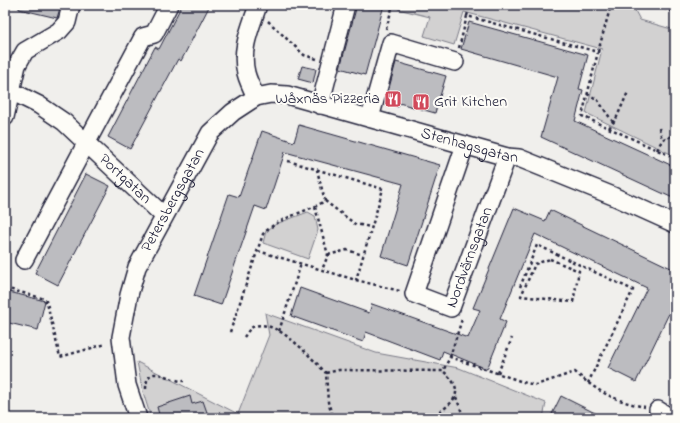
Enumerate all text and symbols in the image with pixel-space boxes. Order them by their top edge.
place label: Wåxnäs Pizzeria [275,87,380,111]
restaurant icon: Wåxnäs Pizzeria [383,89,403,109]
place label: Grit Kitchen [434,90,507,114]
restaurant icon: Grit Kitchen [411,92,431,112]
street label: Stenhagsgatan [418,121,519,170]
street label: Petersbergsgatan [135,144,211,256]
street label: Portgatan [93,148,157,210]
street label: Nordvärnsgatan [440,203,500,311]

